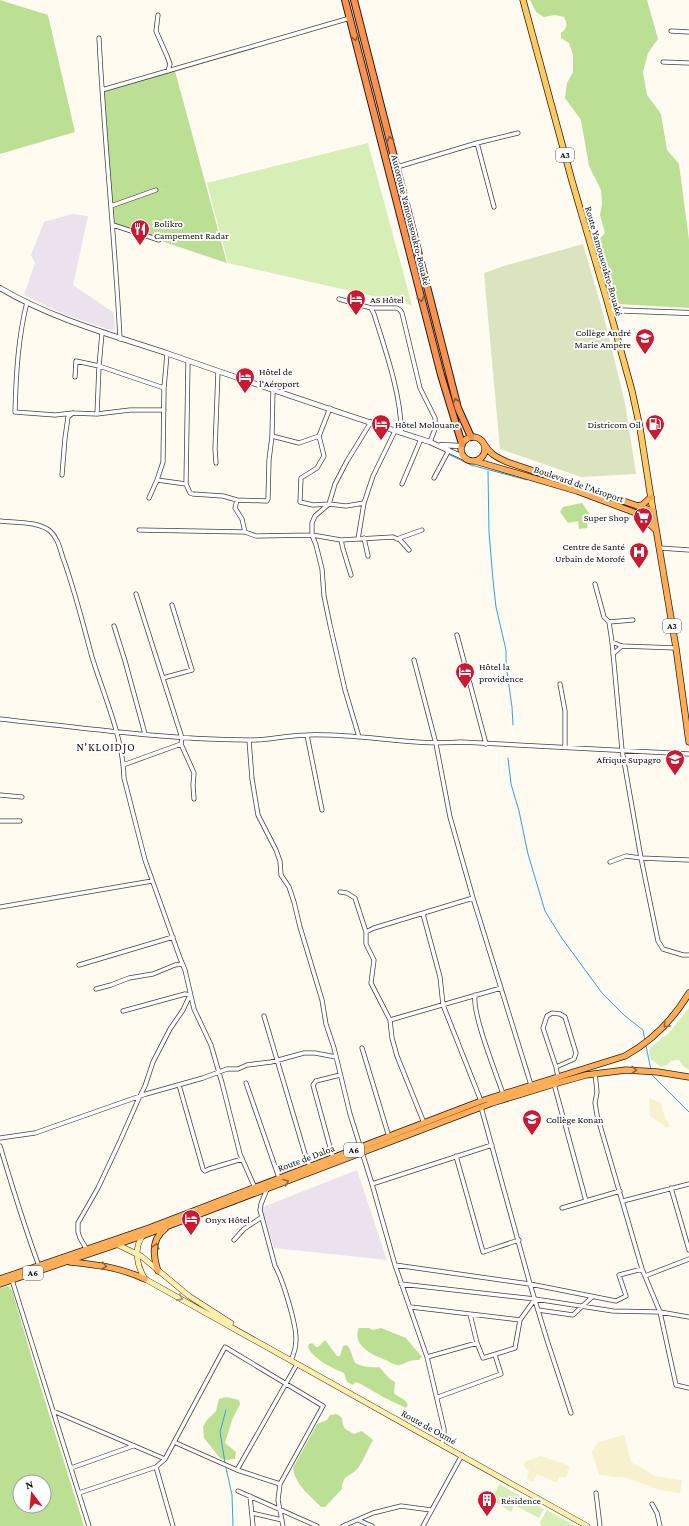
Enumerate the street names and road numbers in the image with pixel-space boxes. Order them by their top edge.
road number: A3 [556,148,574,162]
street label: Autoroute Yamoussoukro-Bouaké [389,154,433,287]
street label: Route Yamousoukro-Bouaké [583,205,625,318]
street label: Boulevard de l'Aéroport [533,463,626,505]
road number: A3 [663,619,681,633]
street label: Route de Daloa [276,1142,336,1174]
road number: A6 [344,1143,364,1157]
road number: A6 [23,1266,43,1280]
street label: Route de Oumé [400,1407,459,1447]

